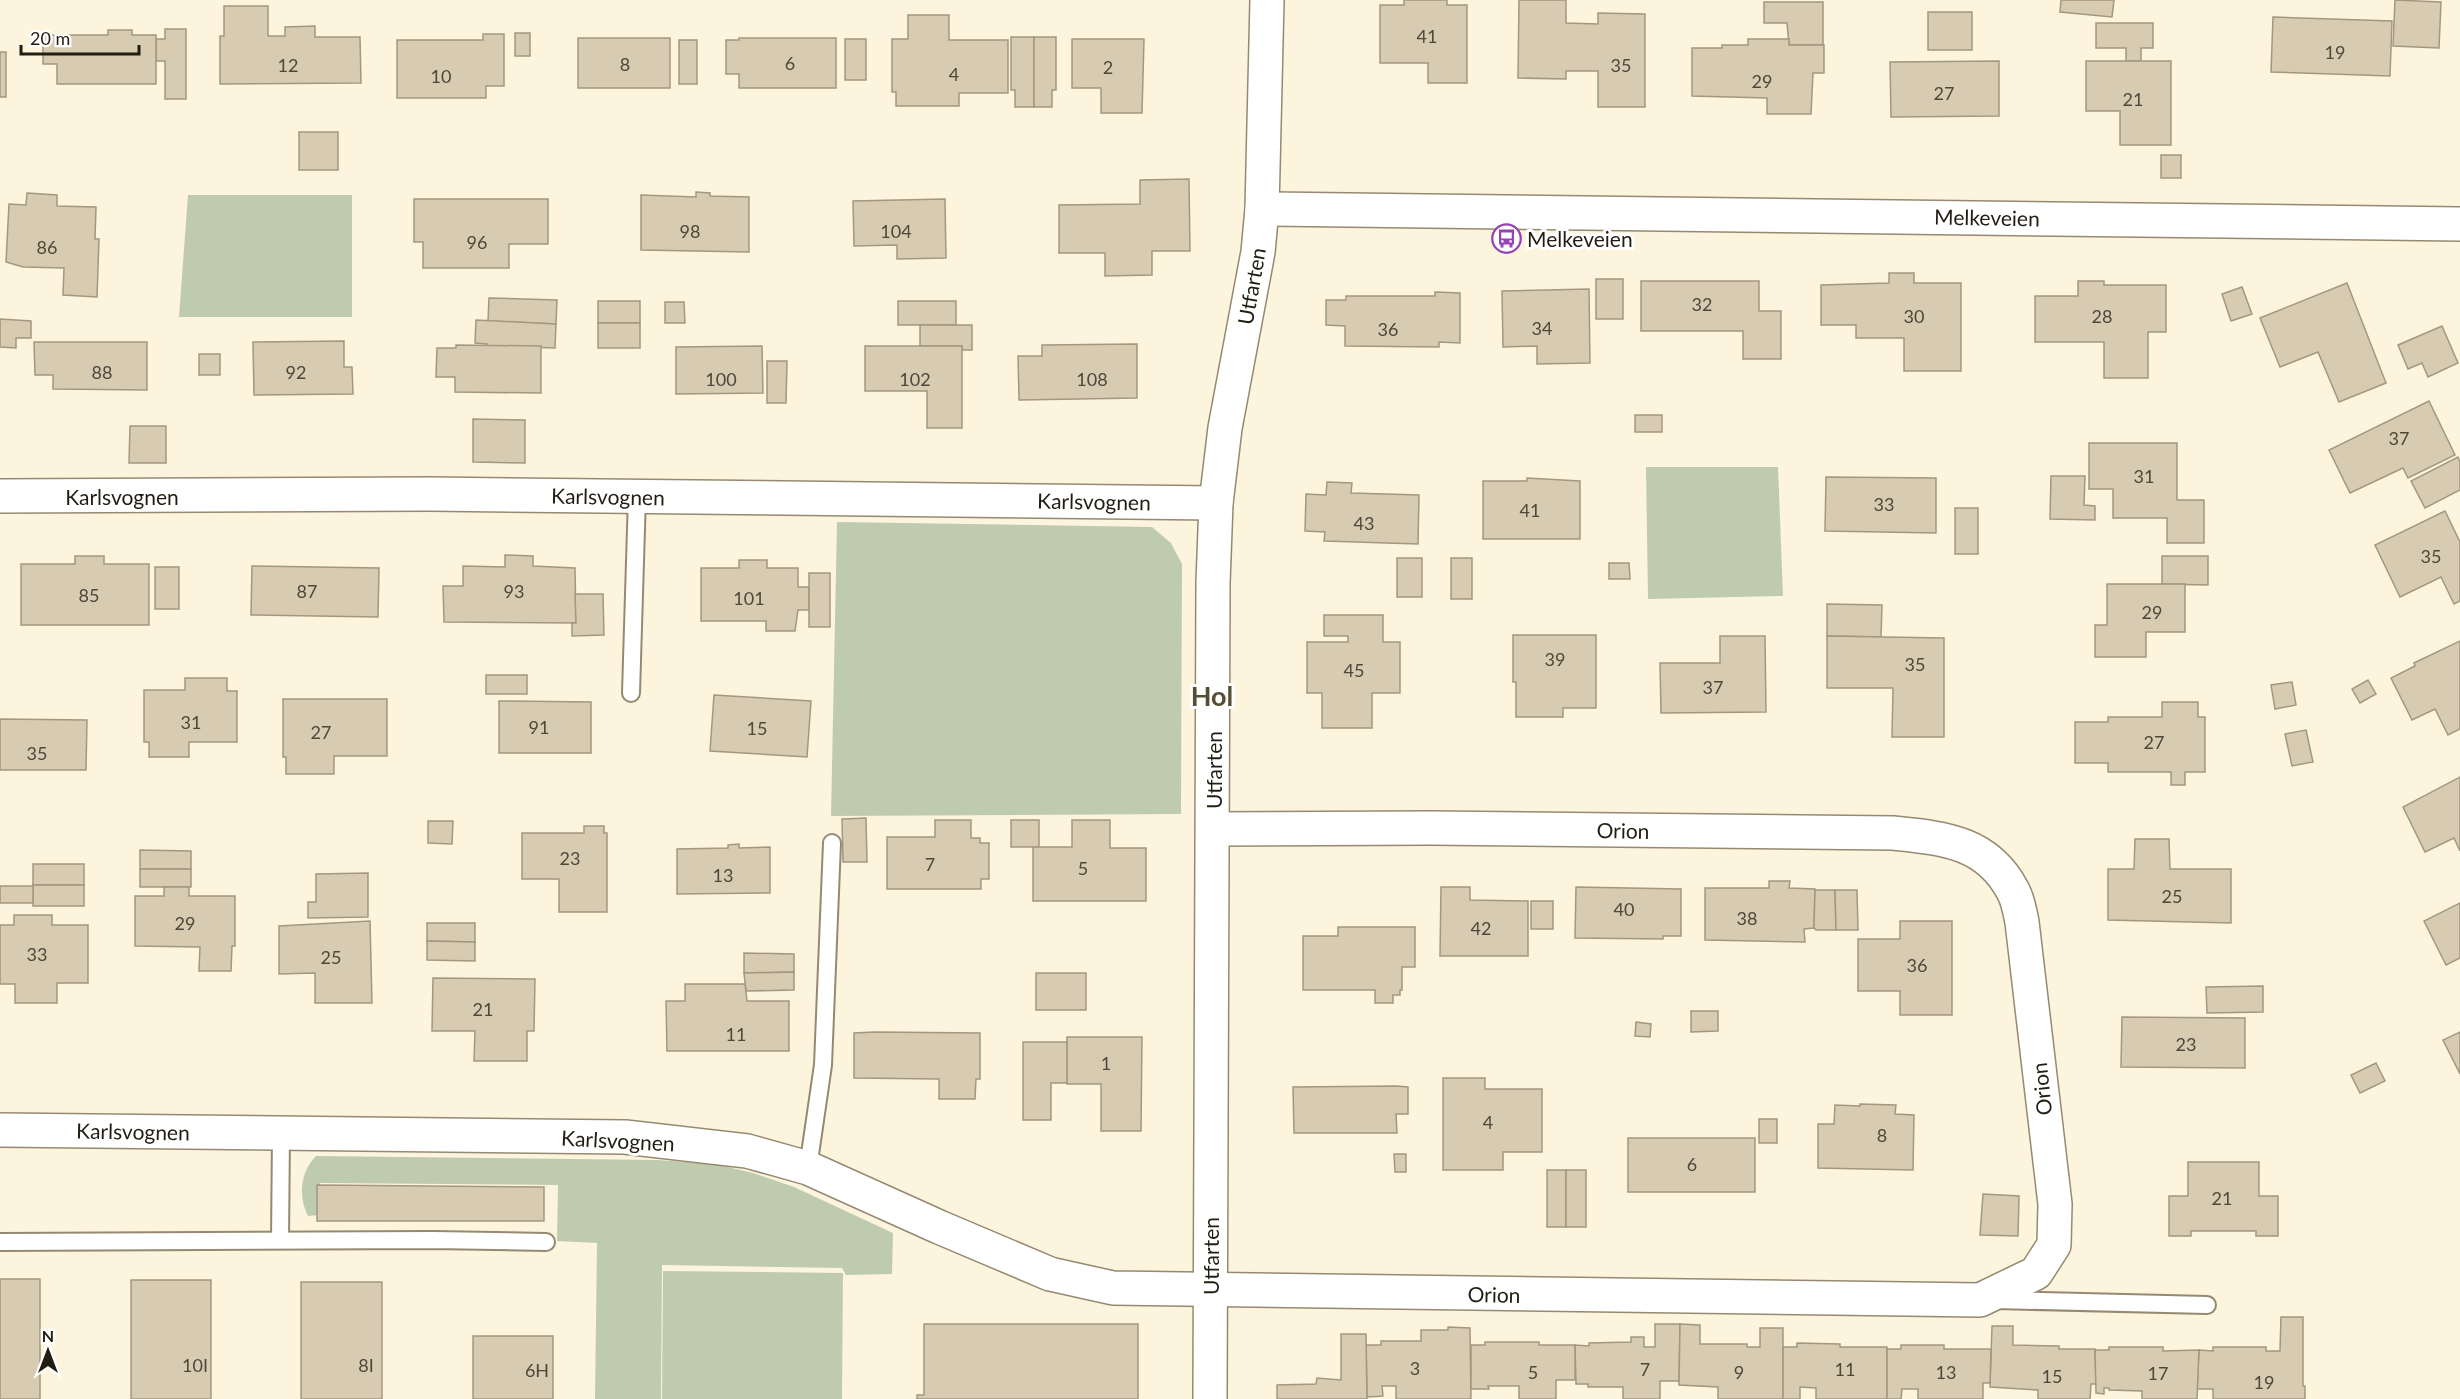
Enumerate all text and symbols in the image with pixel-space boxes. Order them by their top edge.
scale bar [21,18,140,56]
house number: 41 [1417,25,1437,47]
text: 20 m [30,27,70,49]
house number: 19 [2325,41,2345,63]
house number: 6 [785,52,795,74]
house number: 8 [620,53,630,75]
house number: 12 [278,54,298,76]
house number: 35 [1611,54,1631,76]
house number: 2 [1103,56,1113,78]
house number: 4 [949,63,959,85]
house number: 10 [431,65,451,87]
house number: 29 [1752,70,1772,92]
house number: 27 [1934,82,1954,104]
house number: 21 [2123,88,2143,110]
street label: Melkeveien [1934,204,2040,230]
house number: 98 [680,220,700,242]
house number: 104 [880,220,912,242]
bus stop icon: Melkeveien [1490,222,1522,254]
place label: Melkeveien [1527,226,1633,251]
house number: 96 [467,231,487,253]
house number: 86 [37,236,57,258]
street label: Utfarten [1232,245,1270,327]
house number: 32 [1692,293,1712,315]
house number: 30 [1904,305,1924,327]
house number: 28 [2092,305,2112,327]
house number: 34 [1532,317,1552,339]
house number: 36 [1378,318,1398,340]
house number: 88 [92,361,112,383]
house number: 92 [286,361,306,383]
house number: 100 [705,368,737,390]
house number: 102 [899,368,931,390]
house number: 108 [1076,368,1108,390]
house number: 37 [2389,427,2409,449]
house number: 31 [2134,465,2154,487]
street label: Karlsvognen [551,483,665,509]
street label: Karlsvognen [65,484,179,509]
street label: Karlsvognen [1037,488,1151,514]
house number: 33 [1874,493,1894,515]
house number: 41 [1520,499,1540,521]
house number: 43 [1354,512,1374,534]
house number: 35 [2421,545,2441,567]
house number: 87 [297,580,317,602]
house number: 93 [504,580,524,602]
house number: 85 [79,584,99,606]
house number: 101 [733,587,765,609]
house number: 29 [2142,601,2162,623]
house number: 39 [1545,648,1565,670]
house number: 35 [1905,653,1925,675]
house number: 45 [1344,659,1364,681]
house number: 37 [1703,676,1723,698]
district label: Hol [1191,679,1233,712]
house number: 31 [181,711,201,733]
house number: 91 [529,716,549,738]
house number: 15 [747,717,767,739]
house number: 27 [311,721,331,743]
street label: Utfarten [1201,731,1226,809]
house number: 27 [2144,731,2164,753]
house number: 35 [27,742,47,764]
street label: Orion [1596,817,1650,843]
house number: 23 [560,847,580,869]
house number: 7 [925,853,935,875]
house number: 5 [1078,857,1088,879]
house number: 13 [713,864,733,886]
house number: 25 [2162,885,2182,907]
house number: 40 [1614,898,1634,920]
house number: 38 [1737,907,1757,929]
house number: 29 [175,912,195,934]
house number: 42 [1471,917,1491,939]
house number: 33 [27,943,47,965]
house number: 25 [321,946,341,968]
house number: 36 [1907,954,1927,976]
house number: 21 [473,998,493,1020]
house number: 11 [726,1023,746,1045]
house number: 23 [2176,1033,2196,1055]
house number: 1 [1101,1052,1111,1074]
street label: Orion [2026,1061,2056,1117]
house number: 4 [1483,1111,1493,1133]
street label: Karlsvognen [76,1118,190,1144]
house number: 8 [1877,1124,1887,1146]
street label: Karlsvognen [561,1125,675,1155]
house number: 6 [1687,1153,1697,1175]
house number: 21 [2212,1187,2232,1209]
street label: Utfarten [1198,1217,1223,1295]
street label: Orion [1467,1281,1521,1307]
north arrow [18,1321,78,1381]
text: N [42,1326,54,1345]
house number: 10I [182,1354,208,1376]
house number: 8I [358,1354,374,1376]
house number: 3 [1410,1357,1420,1379]
house number: 7 [1640,1358,1650,1380]
house number: 11 [1835,1358,1855,1380]
house number: 6H [525,1359,549,1381]
house number: 5 [1528,1361,1538,1383]
house number: 9 [1734,1361,1744,1383]
house number: 13 [1936,1361,1956,1383]
house number: 17 [2148,1362,2168,1384]
house number: 15 [2042,1365,2062,1387]
house number: 19 [2254,1371,2274,1393]

